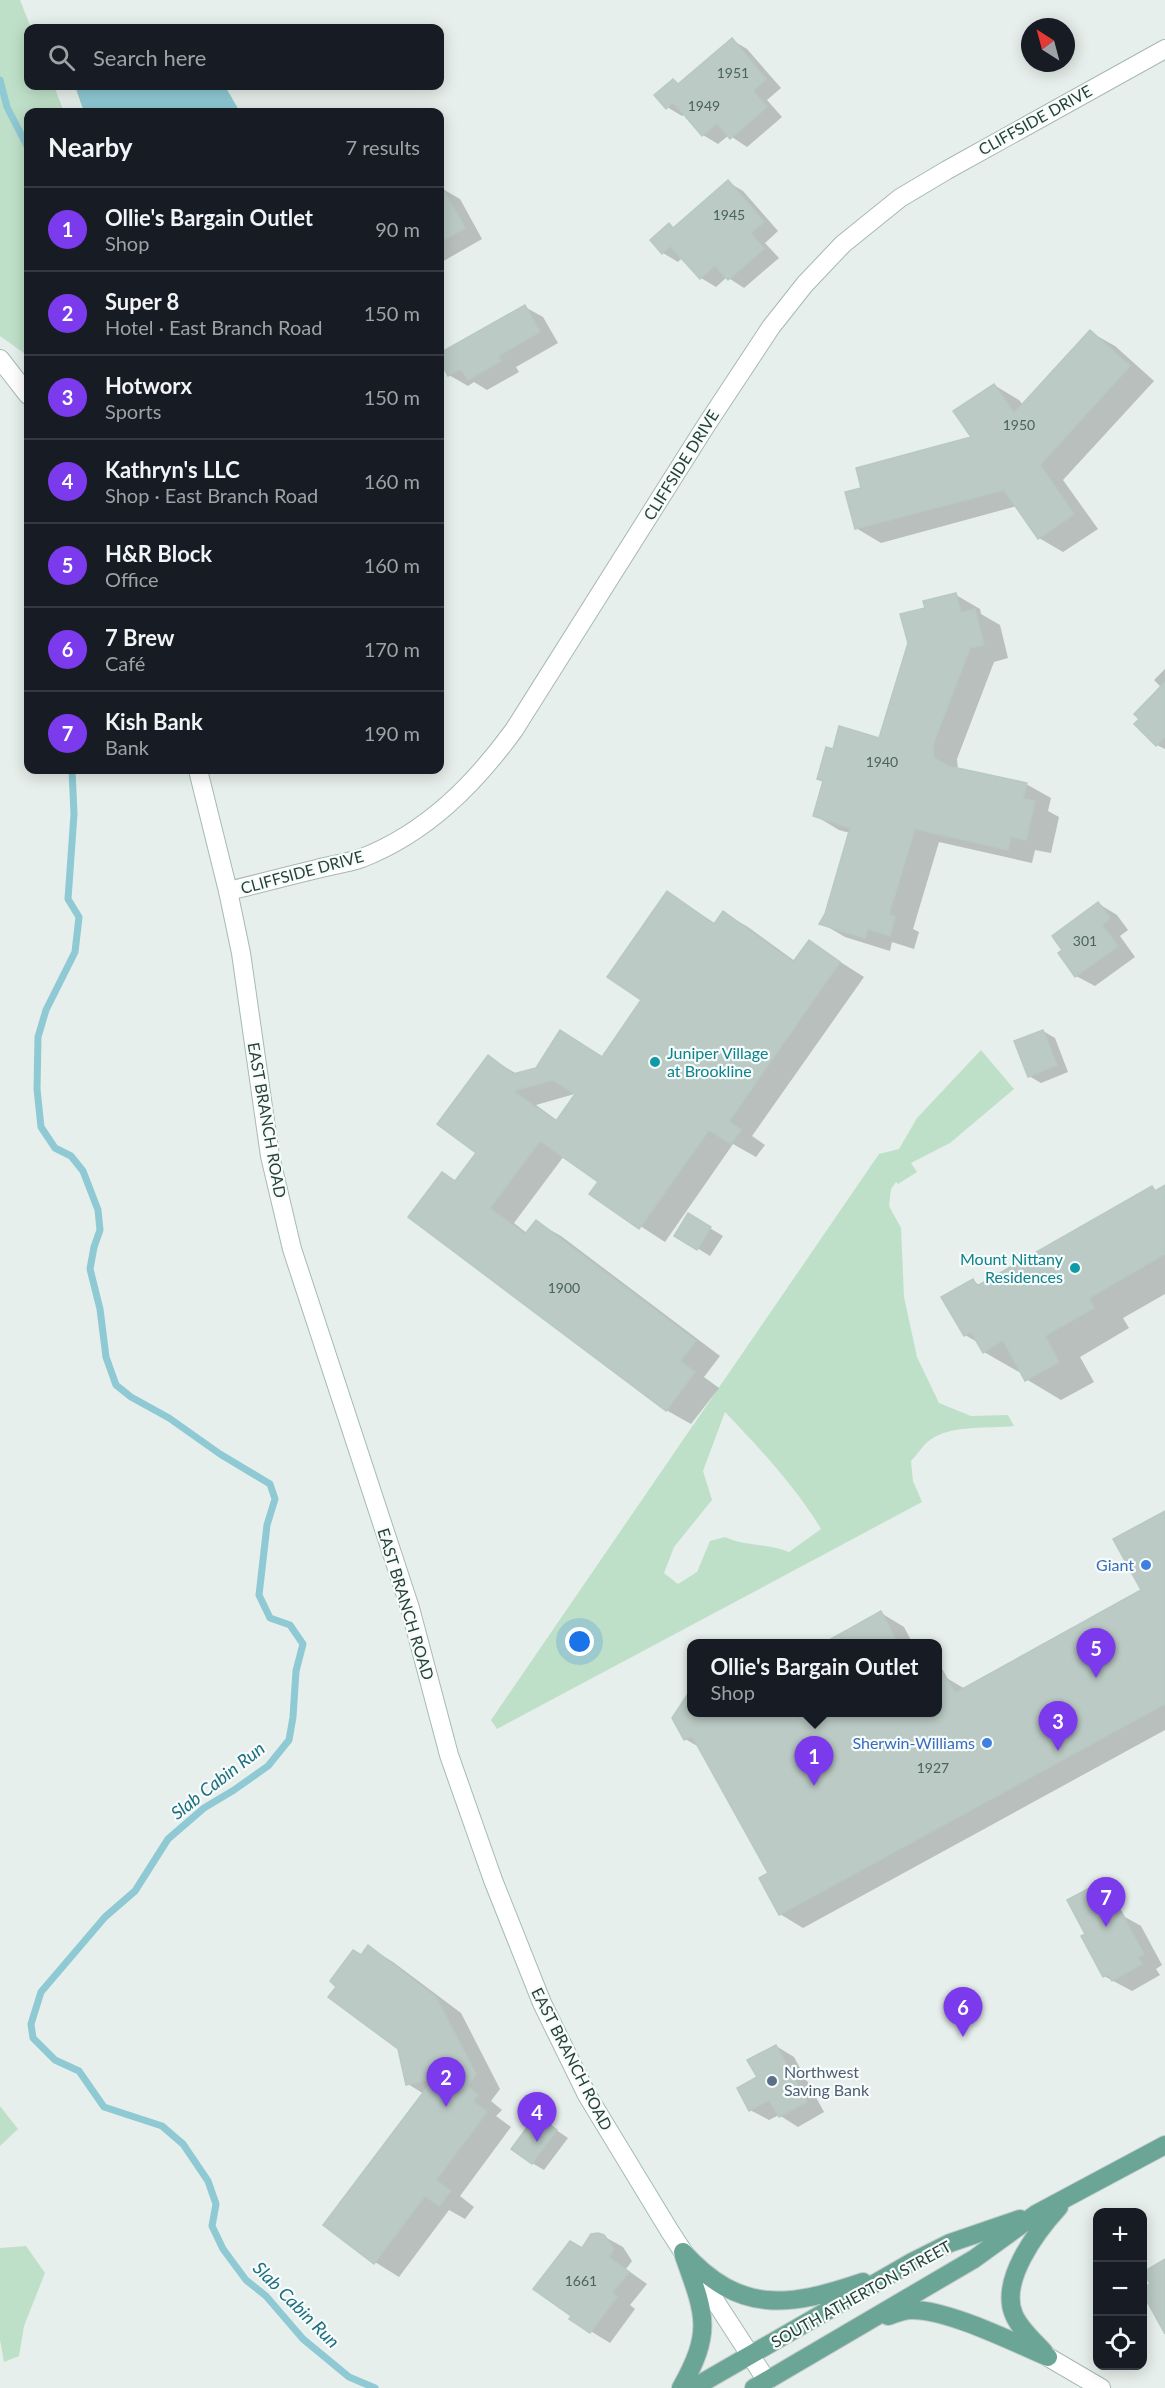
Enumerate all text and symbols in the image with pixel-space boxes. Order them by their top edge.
north arrow [1021,18,1075,72]
search box [24,24,444,90]
icon: search [45,41,78,74]
text: Search here [93,44,206,71]
house number: 1951 [717,64,749,81]
street label: CLIFFSIDE DRIVE [975,81,1095,159]
house number: 1949 [688,97,720,114]
text: Nearby [48,131,133,163]
text: 7 results [345,135,420,159]
text: Ollie's Bargain Outlet [105,204,313,231]
house number: 1945 [713,206,745,223]
text: 1 [62,217,73,241]
text: 90 m [375,217,420,241]
text: Shop [105,231,149,255]
text: Super 8 [105,288,179,315]
text: 2 [62,301,73,325]
text: 150 m [364,301,420,325]
text: Hotel · East Branch Road [105,315,322,339]
text: Hotworx [105,372,192,399]
text: 3 [62,385,73,409]
text: 150 m [364,385,420,409]
text: Sports [105,399,161,423]
street label: CLIFFSIDE DRIVE [639,406,722,523]
house number: 1950 [1003,416,1035,433]
text: Kathryn's LLC [105,456,240,483]
text: 4 [62,469,73,493]
text: 160 m [364,469,420,493]
text: Shop · East Branch Road [105,483,318,507]
text: H&R Block [105,540,212,567]
text: 5 [62,553,73,577]
text: 160 m [364,553,420,577]
text: Office [105,567,159,591]
text: 7 Brew [105,624,175,651]
text: 6 [62,637,73,661]
text: 170 m [364,637,420,661]
text: Café [105,651,145,675]
text: Kish Bank [105,708,203,735]
text: 7 [62,721,73,745]
text: 190 m [364,721,420,745]
text: Bank [105,735,149,759]
house number: 1940 [866,753,898,770]
street label: CLIFFSIDE DRIVE [238,846,365,897]
house number: 301 [1073,932,1097,949]
street label: EAST BRANCH ROAD [244,1041,291,1199]
place label: Juniper Village at Brookline [667,1043,768,1080]
marker: Juniper Village at Brookline [648,1055,662,1069]
place label: Mount Nittany Residences [960,1249,1064,1286]
marker: Mount Nittany Residences [1068,1261,1082,1275]
house number: 1900 [548,1279,580,1296]
street label: EAST BRANCH ROAD [374,1526,439,1682]
place label: Giant [1096,1555,1134,1574]
marker: Giant [1139,1558,1153,1572]
your location [565,1627,594,1656]
pin: 5 [1076,1628,1116,1678]
popup [687,1639,942,1717]
text: Ollie's Bargain Outlet [710,1653,919,1680]
text: Shop [710,1680,755,1704]
pin: 3 [1038,1702,1078,1751]
place label: Sherwin-Williams [852,1733,975,1752]
pin: 1 [794,1736,834,1786]
marker: Sherwin-Williams [980,1736,994,1750]
water label: Slab Cabin Run [166,1737,269,1824]
house number: 1927 [917,1759,949,1776]
pin: 7 [1086,1878,1126,1927]
street label: EAST BRANCH ROAD [528,1984,617,2133]
pin: 6 [944,1988,982,2037]
pin: 2 [426,2058,466,2107]
place label: Northwest Saving Bank [784,2062,870,2099]
marker: Northwest Saving Bank [765,2074,779,2088]
pin: 4 [518,2092,556,2142]
map controls [1093,2208,1147,2370]
button: + [1093,2208,1147,2262]
street label: SOUTH ATHERTON STREET [767,2236,955,2351]
water label: Slab Cabin Run [249,2257,344,2352]
button: − [1093,2262,1147,2316]
house number: 1661 [565,2272,597,2289]
button: locate [1093,2316,1147,2370]

